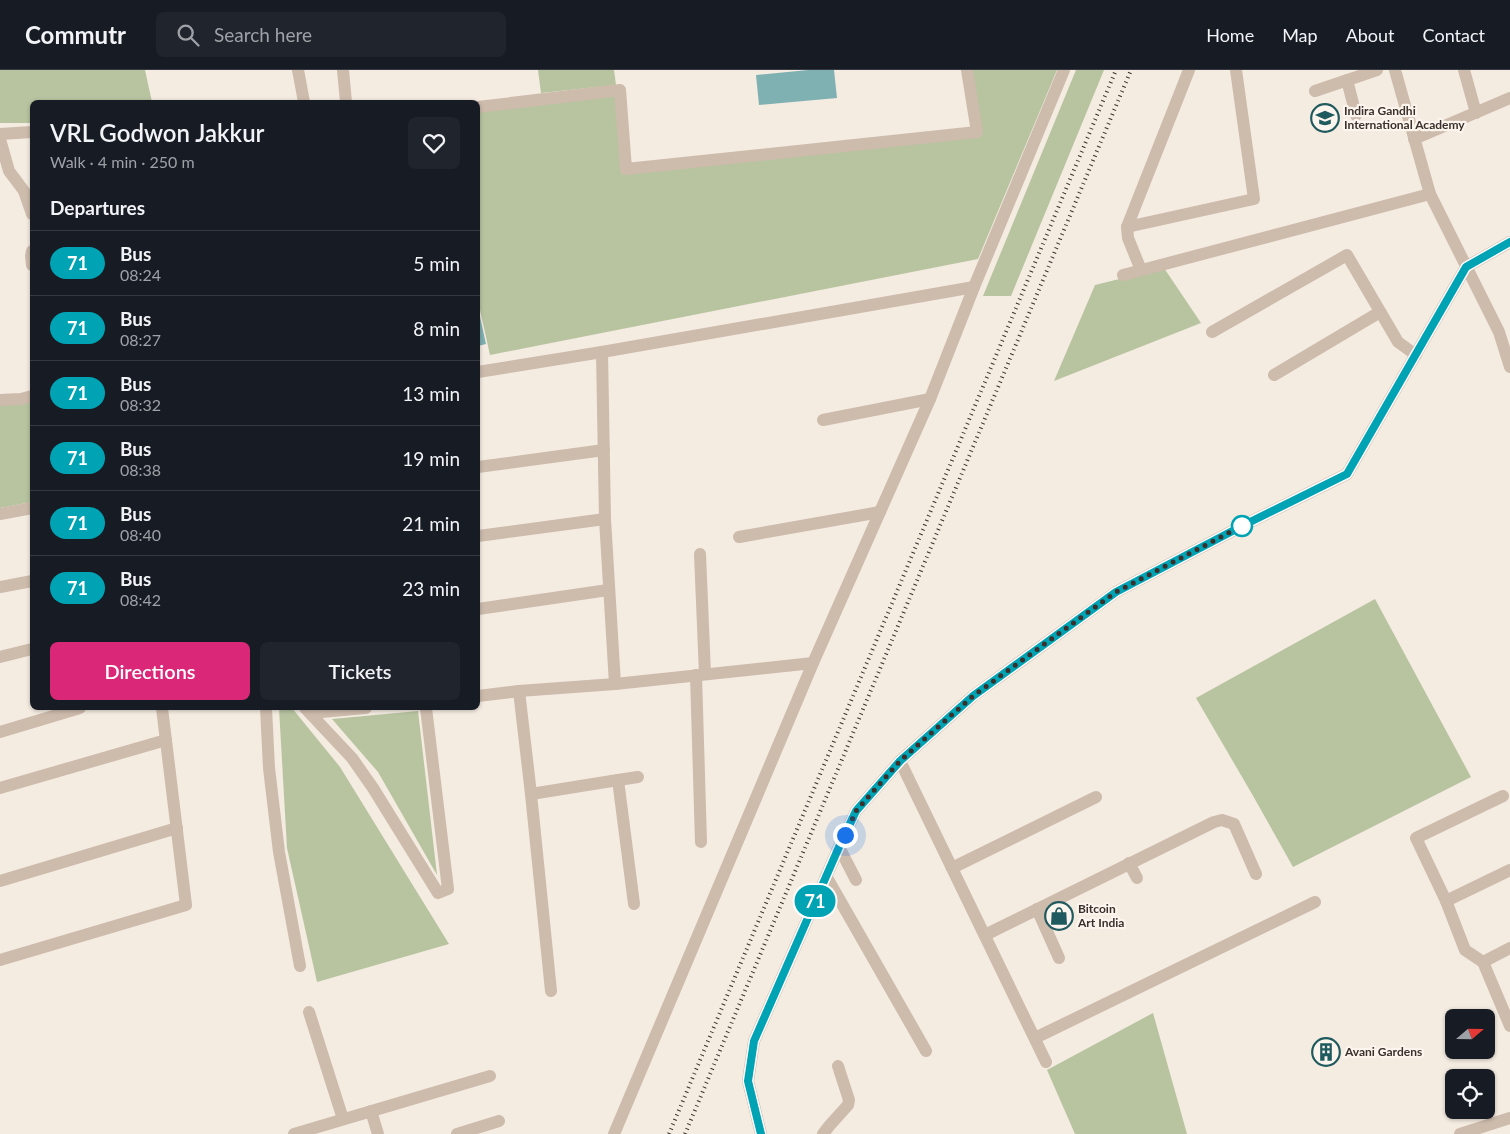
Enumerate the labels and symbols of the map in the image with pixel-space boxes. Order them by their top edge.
school or university icon: Indira Gandhi International Academy [1310,103,1340,133]
place label: Indira Gandhi International Academy [1344,103,1465,132]
unlabelled marker [1231,515,1253,537]
your location [833,823,858,848]
line badge: 71 [792,885,838,917]
shop icon: Bitcoin Art India [1044,901,1074,931]
place label: Bitcoin Art India [1077,901,1124,930]
north arrow [1445,1009,1495,1059]
building icon: Avani Gardens [1311,1037,1341,1067]
place label: Avani Gardens [1344,1044,1422,1059]

